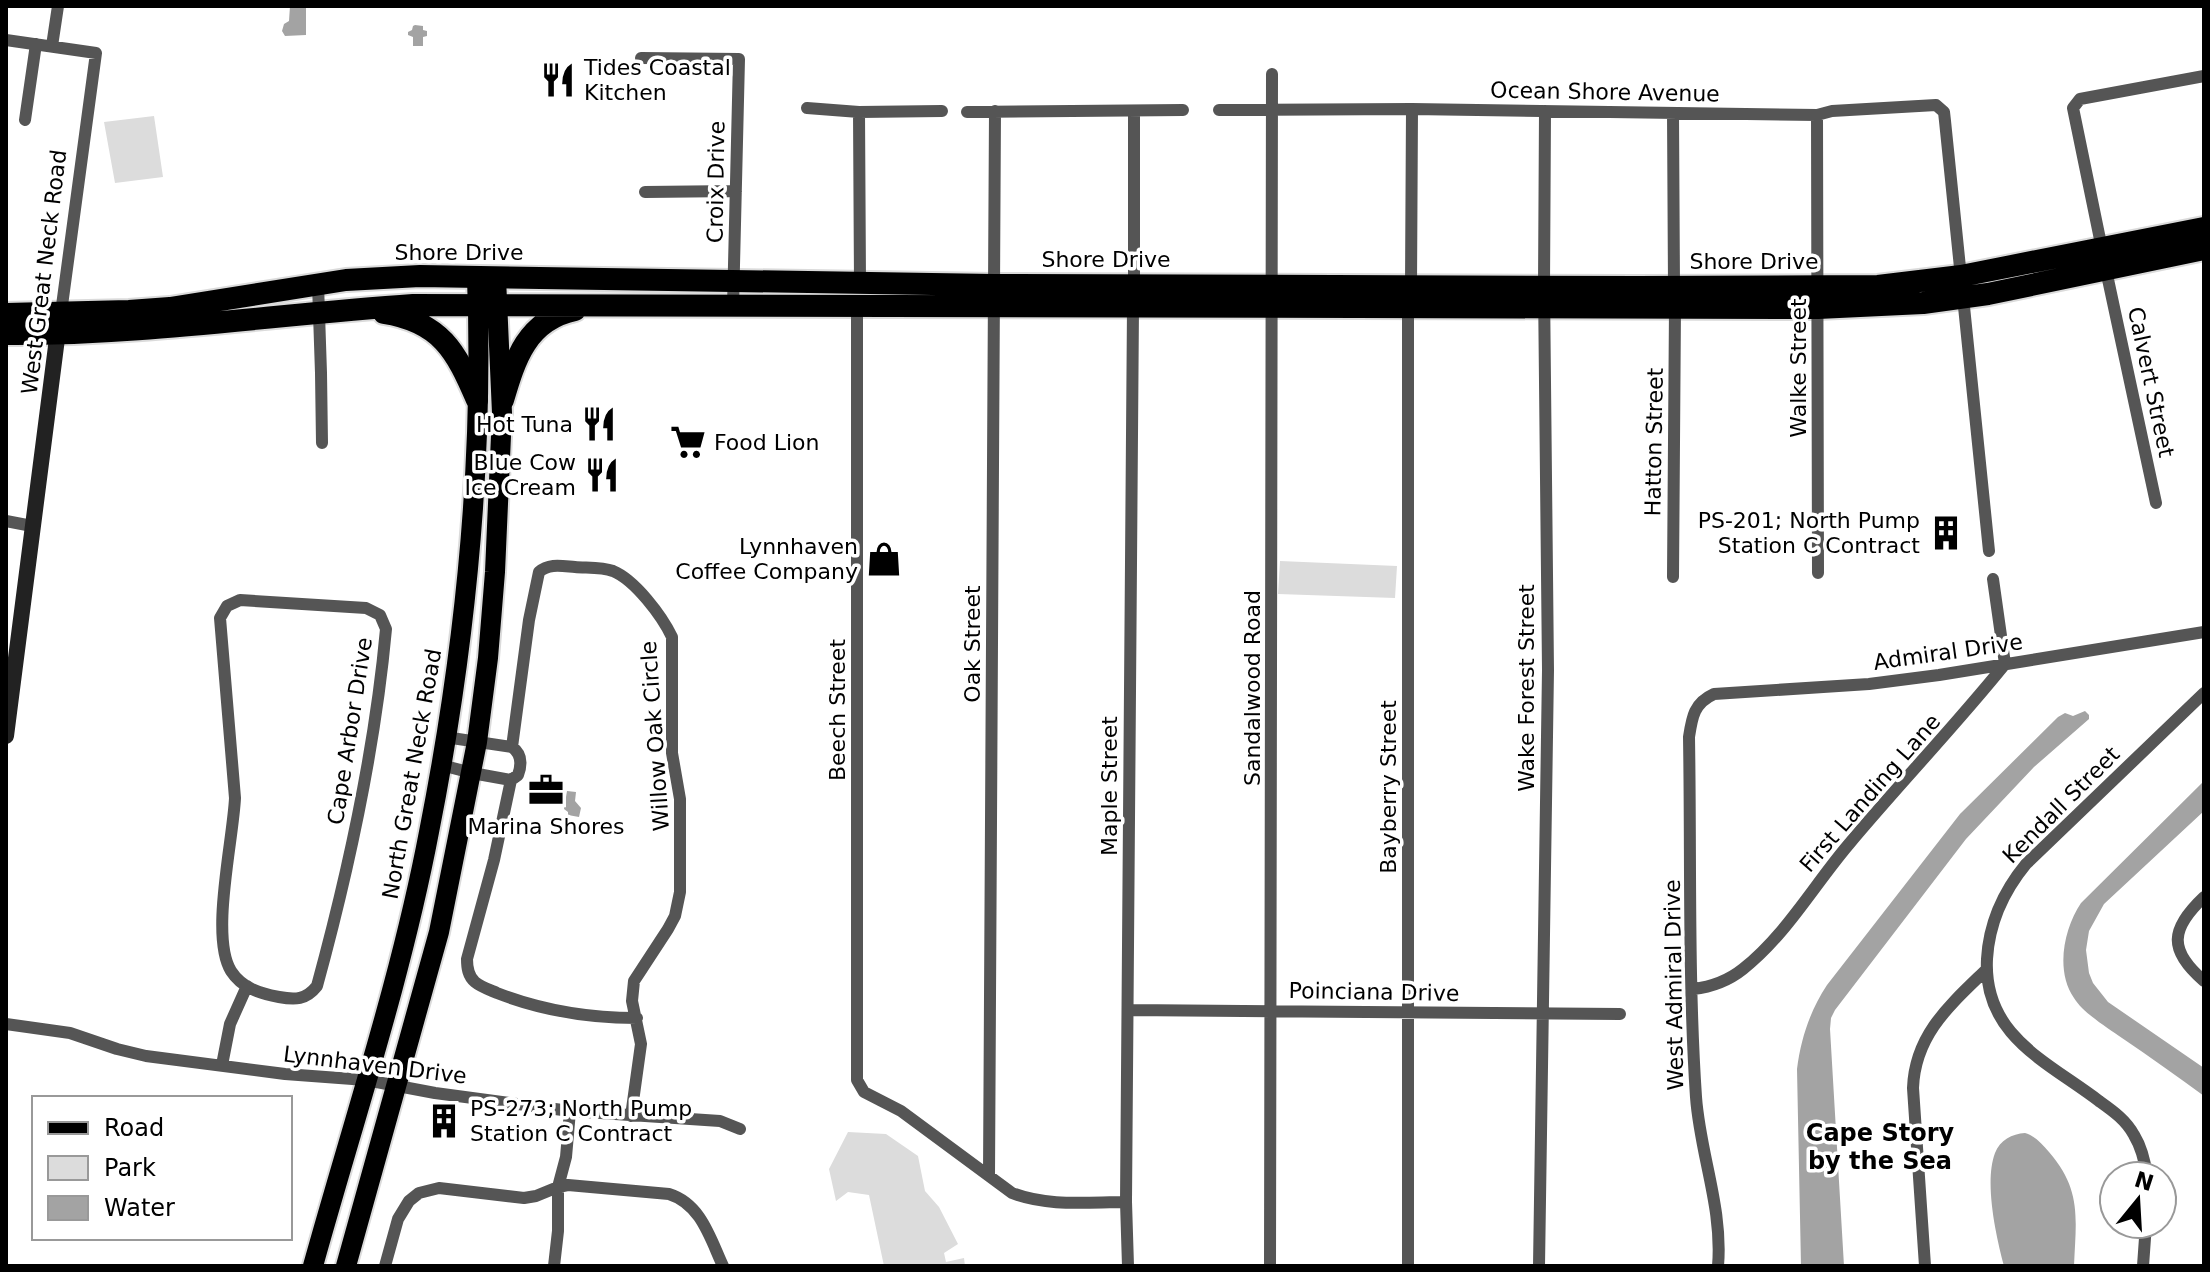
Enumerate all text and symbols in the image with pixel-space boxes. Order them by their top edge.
place label: Tides Coastal Kitchen [583,55,731,105]
restaurant icon: Tides Coastal Kitchen [539,61,577,99]
street label: Ocean Shore Avenue [1490,77,1720,107]
street label: Croix Drive [702,121,730,243]
street label: West Great Neck Road [17,148,71,396]
street label: Shore Drive [394,240,524,265]
street label: Shore Drive [1041,247,1171,272]
street label: Shore Drive [1689,249,1819,274]
street label: Walke Street [1786,298,1811,438]
street label: Calvert Street [2123,305,2179,460]
street label: Hatton Street [1640,367,1668,516]
restaurant icon: Hot Tuna [580,405,618,443]
place label: Hot Tuna [476,412,573,437]
supermarket icon: Food Lion [669,423,707,461]
place label: Food Lion [714,430,820,455]
place label: Blue Cow Ice Cream [465,450,576,500]
restaurant icon: Blue Cow Ice Cream [583,456,621,494]
place label: PS-201; North Pump Station C Contract [1698,508,1920,558]
building icon: PS-201; North Pump Station C Contract [1927,514,1965,552]
place label: Lynnhaven Coffee Company [675,534,858,584]
shop icon: Lynnhaven Coffee Company [865,540,903,578]
street label: Wake Forest Street [1514,584,1539,792]
street label: Oak Street [960,585,985,703]
street label: Sandalwood Road [1240,590,1265,786]
street label: Admiral Drive [1872,629,2024,675]
street label: Cape Arbor Drive [323,635,377,827]
street label: Beech Street [825,639,850,781]
street label: Willow Oak Circle [636,640,674,832]
street label: North Great Neck Road [378,647,446,901]
street label: Bayberry Street [1376,700,1401,874]
street label: First Landing Lane [1795,709,1945,877]
street label: Maple Street [1097,716,1122,856]
street label: Kendall Street [1998,741,2125,868]
office icon: Marina Shores [527,771,565,809]
place label: Marina Shores [468,814,624,839]
street label: West Admiral Drive [1660,879,1688,1091]
street label: Poinciana Drive [1288,978,1460,1006]
street label: Lynnhaven Drive [282,1041,468,1089]
legend [32,1096,292,1240]
place label: PS-273; North Pump Station C Contract [470,1096,692,1146]
building icon: PS-273; North Pump Station C Contract [425,1102,463,1140]
text: Road [104,1114,164,1142]
district label: Cape Story by the Sea [1806,1119,1955,1175]
text: Park [104,1154,156,1182]
north arrow [2098,1160,2178,1240]
text: N [2131,1167,2157,1196]
text: Water [104,1194,175,1222]

